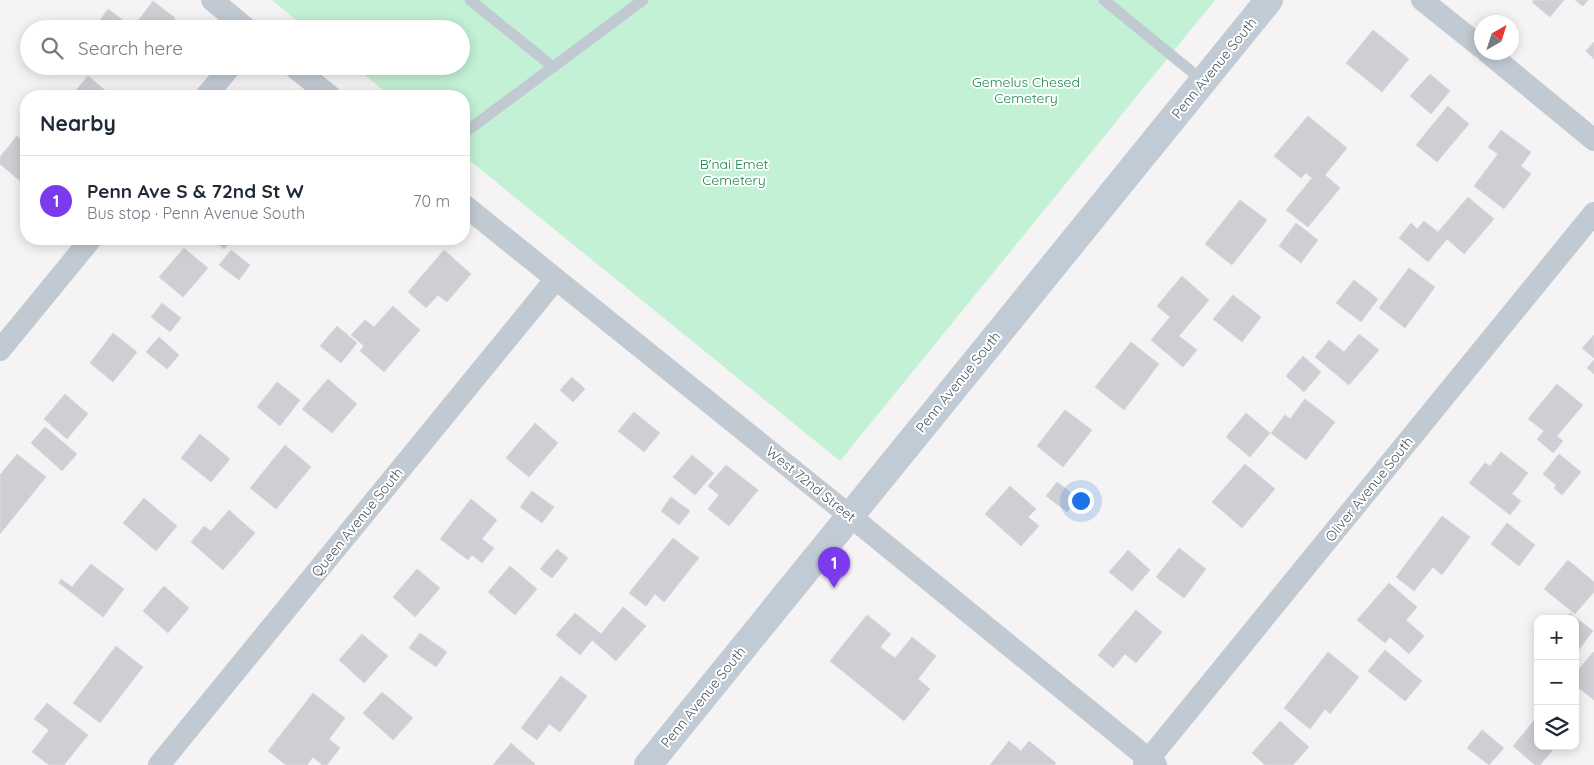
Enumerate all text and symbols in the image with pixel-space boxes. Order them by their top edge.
street label: Penn Avenue South [1168,14,1260,122]
north arrow [1474,15,1519,60]
search box [20,20,470,75]
icon: search [38,34,66,62]
text: Search here [78,36,183,60]
park label: Gemelus Chesed Cemetery [972,73,1080,107]
text: Nearby [40,110,116,136]
park label: B'nai Emet Cemetery [700,155,769,189]
text: Penn Ave S & 72nd St W [87,179,304,203]
text: 1 [53,191,59,211]
text: 70 m [413,191,450,211]
text: Bus stop · Penn Avenue South [87,203,305,223]
street label: Penn Avenue South [912,328,1004,436]
street label: Oliver Avenue South [1321,433,1417,545]
street label: West 72nd Street [763,442,860,526]
street label: Queen Avenue South [307,464,407,580]
your location [1068,488,1094,514]
pin: 1 [818,547,850,588]
map controls [1534,615,1579,750]
button: + [1534,615,1579,660]
street label: Penn Avenue South [657,643,749,751]
button: − [1534,660,1579,705]
button: layers [1534,705,1579,750]

